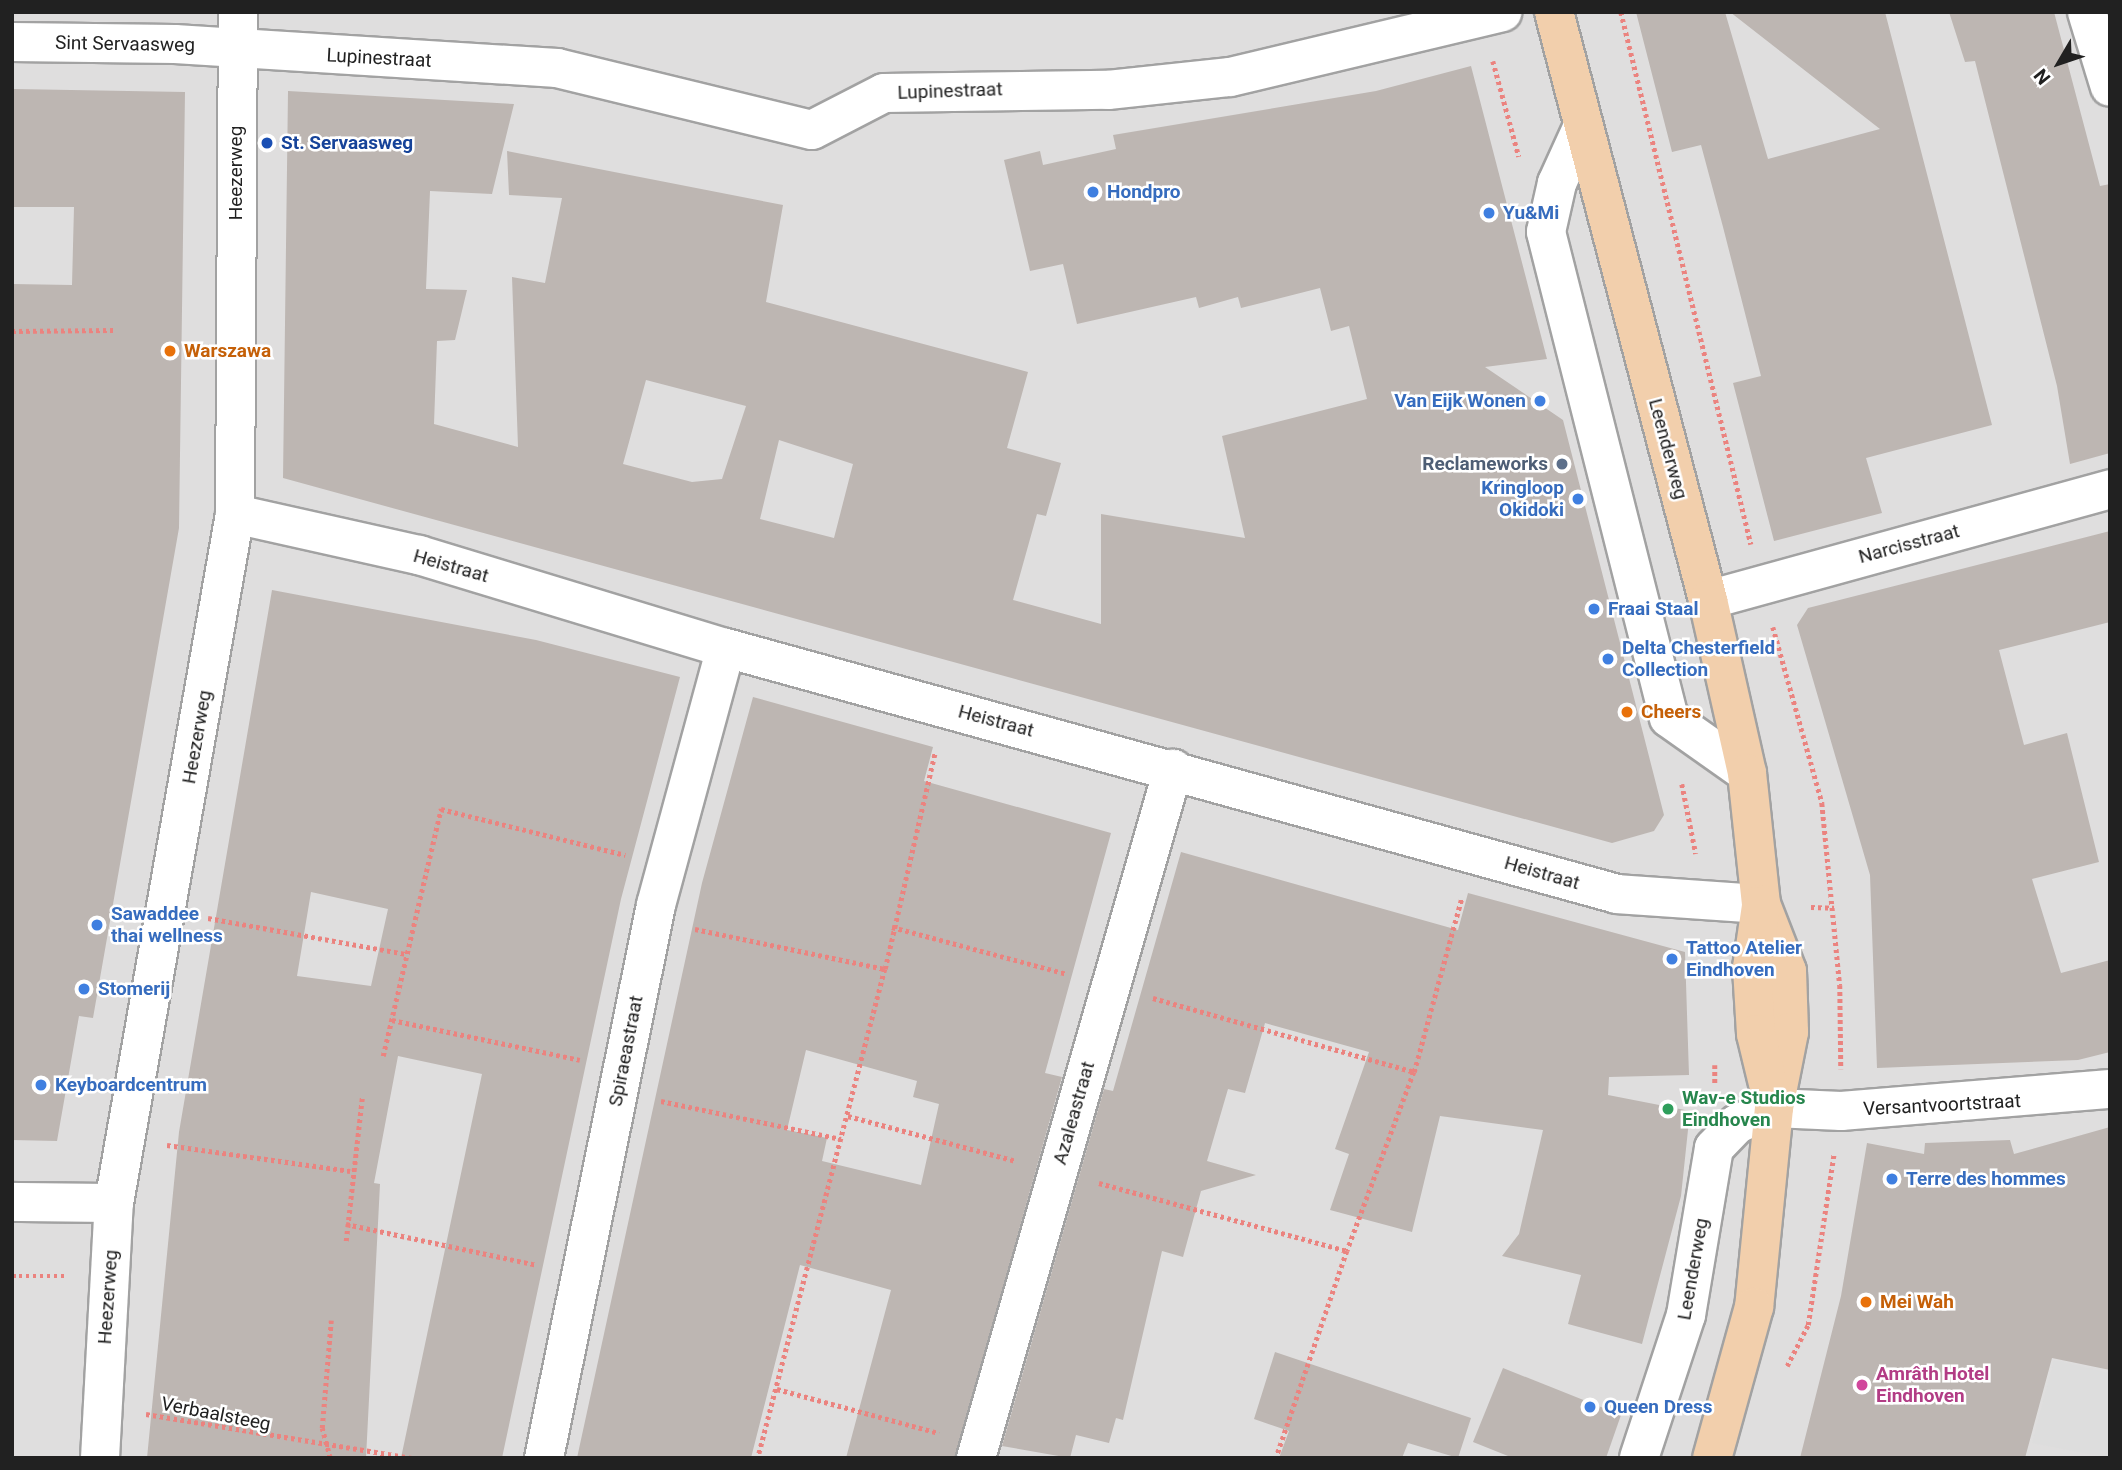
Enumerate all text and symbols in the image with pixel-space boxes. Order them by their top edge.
north arrow [2024,28,2094,98]
street label: Sint Servaasweg [55,31,195,57]
street label: Lupinestraat [326,44,432,72]
text: N [2029,64,2055,89]
street label: Lupinestraat [897,78,1003,104]
street label: Heezerweg [225,126,247,220]
place label: St. Servaasweg [281,132,413,154]
marker: St. Servaasweg [259,135,275,151]
place label: Hondpro [1107,181,1181,203]
marker: Hondpro [1085,184,1101,200]
place label: Yu&Mi [1503,202,1559,224]
marker: Yu&Mi [1481,205,1497,221]
place label: Warszawa [184,340,271,362]
marker: Warszawa [162,343,178,359]
place label: Van Eijk Wonen [1394,390,1526,412]
marker: Van Eijk Wonen [1532,393,1548,409]
street label: Leenderweg [1644,396,1692,502]
place label: Reclameworks [1422,453,1548,475]
marker: Reclameworks [1554,456,1570,472]
place label: Kringloop Okidoki [1481,477,1564,521]
marker: Kringloop Okidoki [1570,491,1586,507]
street label: Narcisstraat [1856,520,1962,568]
street label: Heistraat [411,544,491,588]
place label: Fraai Staal [1608,598,1698,620]
marker: Fraai Staal [1586,601,1602,617]
place label: Delta Chesterfield Collection [1622,637,1775,681]
marker: Delta Chesterfield Collection [1600,651,1616,667]
street label: Heezerweg [178,688,216,786]
street label: Heistraat [956,700,1036,742]
place label: Cheers [1641,701,1701,723]
marker: Cheers [1619,704,1635,720]
street label: Heistraat [1502,851,1582,895]
place label: Sawaddee thai wellness [111,903,223,947]
marker: Sawaddee thai wellness [89,917,105,933]
place label: Tattoo Atelier Eindhoven [1686,937,1802,981]
marker: Tattoo Atelier Eindhoven [1664,951,1680,967]
place label: Stomerij [98,978,170,1000]
marker: Stomerij [76,981,92,997]
street label: Spiraeastraat [604,994,648,1108]
street label: Azaleastraat [1048,1059,1100,1167]
place label: Keyboardcentrum [55,1074,207,1096]
marker: Keyboardcentrum [33,1077,49,1093]
place label: Wav-e Studios Eindhoven [1682,1087,1805,1131]
street label: Versantvoortstraat [1863,1089,2021,1121]
marker: Wav-e Studios Eindhoven [1660,1101,1676,1117]
place label: Terre des hommes [1906,1168,2066,1190]
marker: Terre des hommes [1884,1171,1900,1187]
street label: Leenderweg [1673,1216,1713,1322]
street label: Heezerweg [93,1249,123,1345]
place label: Mei Wah [1880,1291,1954,1313]
marker: Mei Wah [1858,1294,1874,1310]
place label: Amrâth Hotel Eindhoven [1876,1363,1989,1407]
marker: Amrâth Hotel Eindhoven [1854,1377,1870,1393]
street label: Verbaalsteeg [159,1392,273,1436]
place label: Queen Dress [1604,1396,1713,1418]
marker: Queen Dress [1582,1399,1598,1415]

